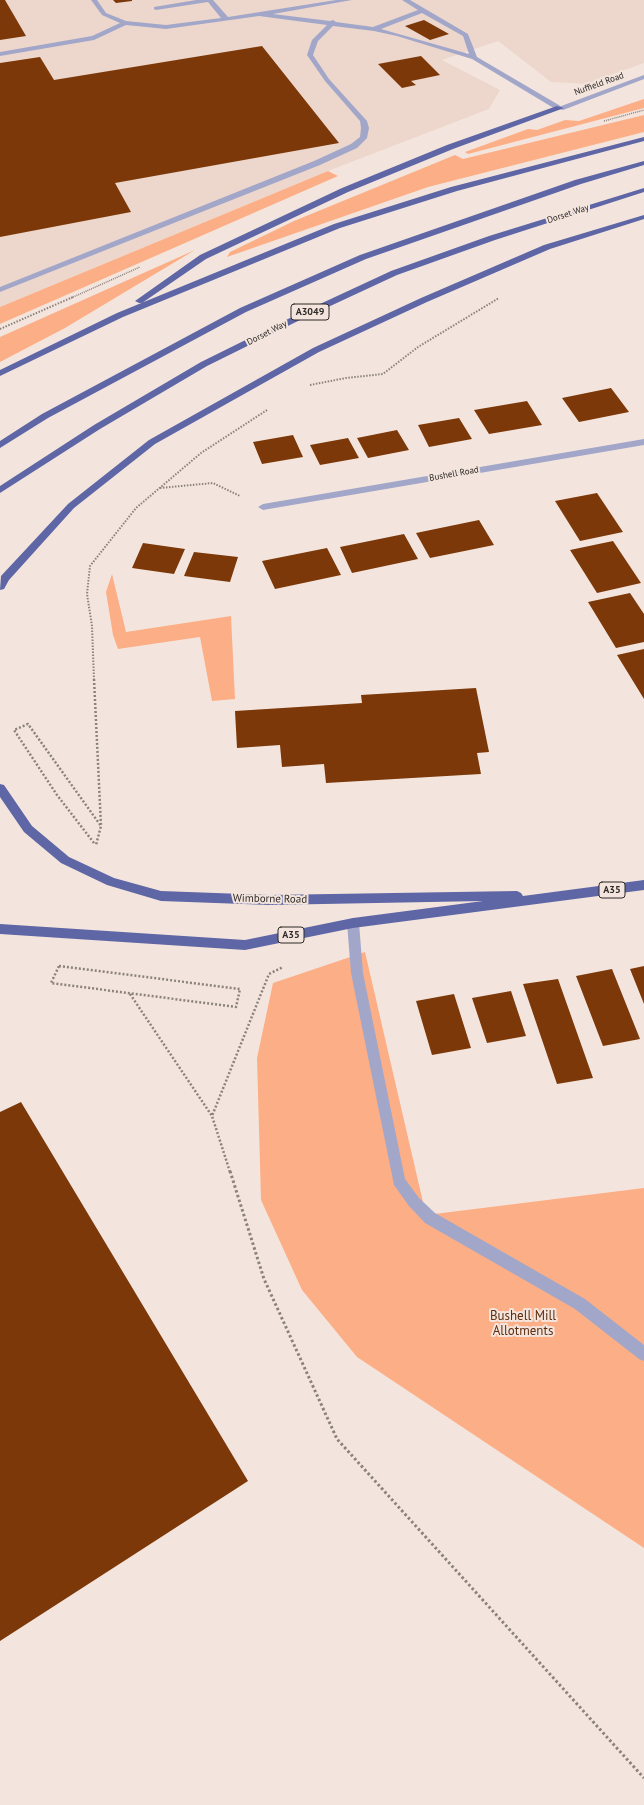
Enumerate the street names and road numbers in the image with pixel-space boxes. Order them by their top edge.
street label: Nuffield Road [573,70,625,98]
street label: Dorset Way [546,202,590,226]
road number: A3049 [291,304,329,320]
street label: Dorset Way [245,318,289,348]
street label: Bushell Road [428,464,480,484]
road number: A35 [599,882,625,898]
street label: Wimborne Road [233,892,307,906]
road number: A35 [278,927,304,943]

